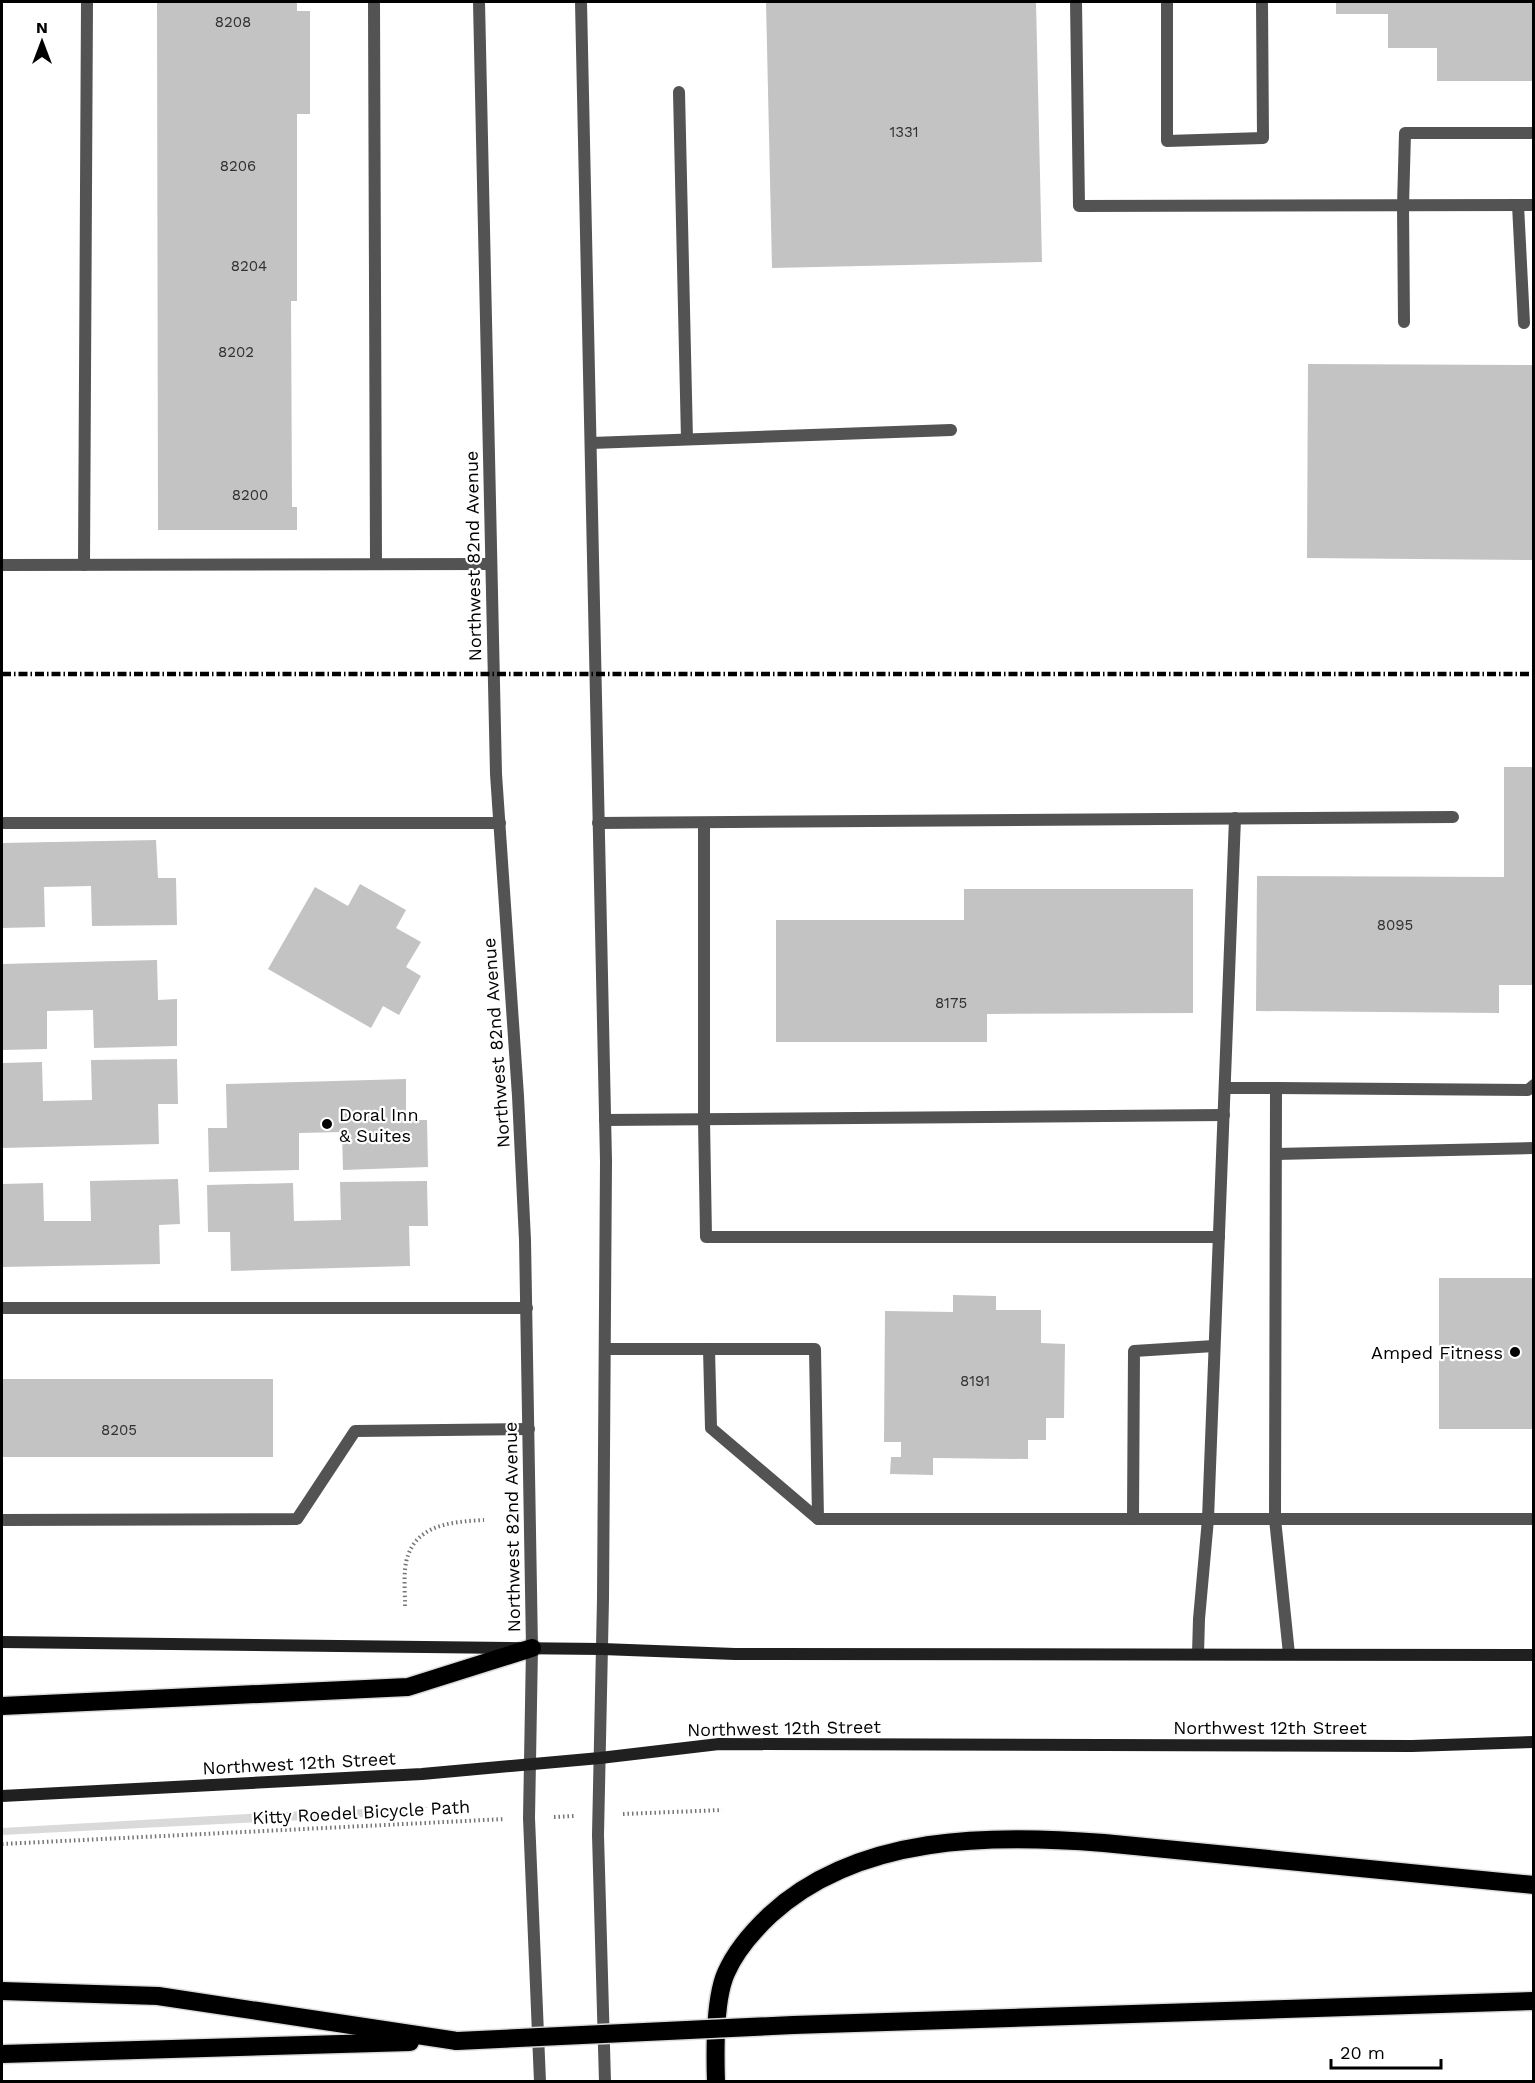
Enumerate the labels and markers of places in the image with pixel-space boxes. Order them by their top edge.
place label: Doral Inn & Suites [339,1104,419,1146]
marker: Doral Inn & Suites [320,1117,334,1131]
place label: Amped Fitness [1371,1342,1503,1363]
marker: Amped Fitness [1508,1345,1522,1359]

